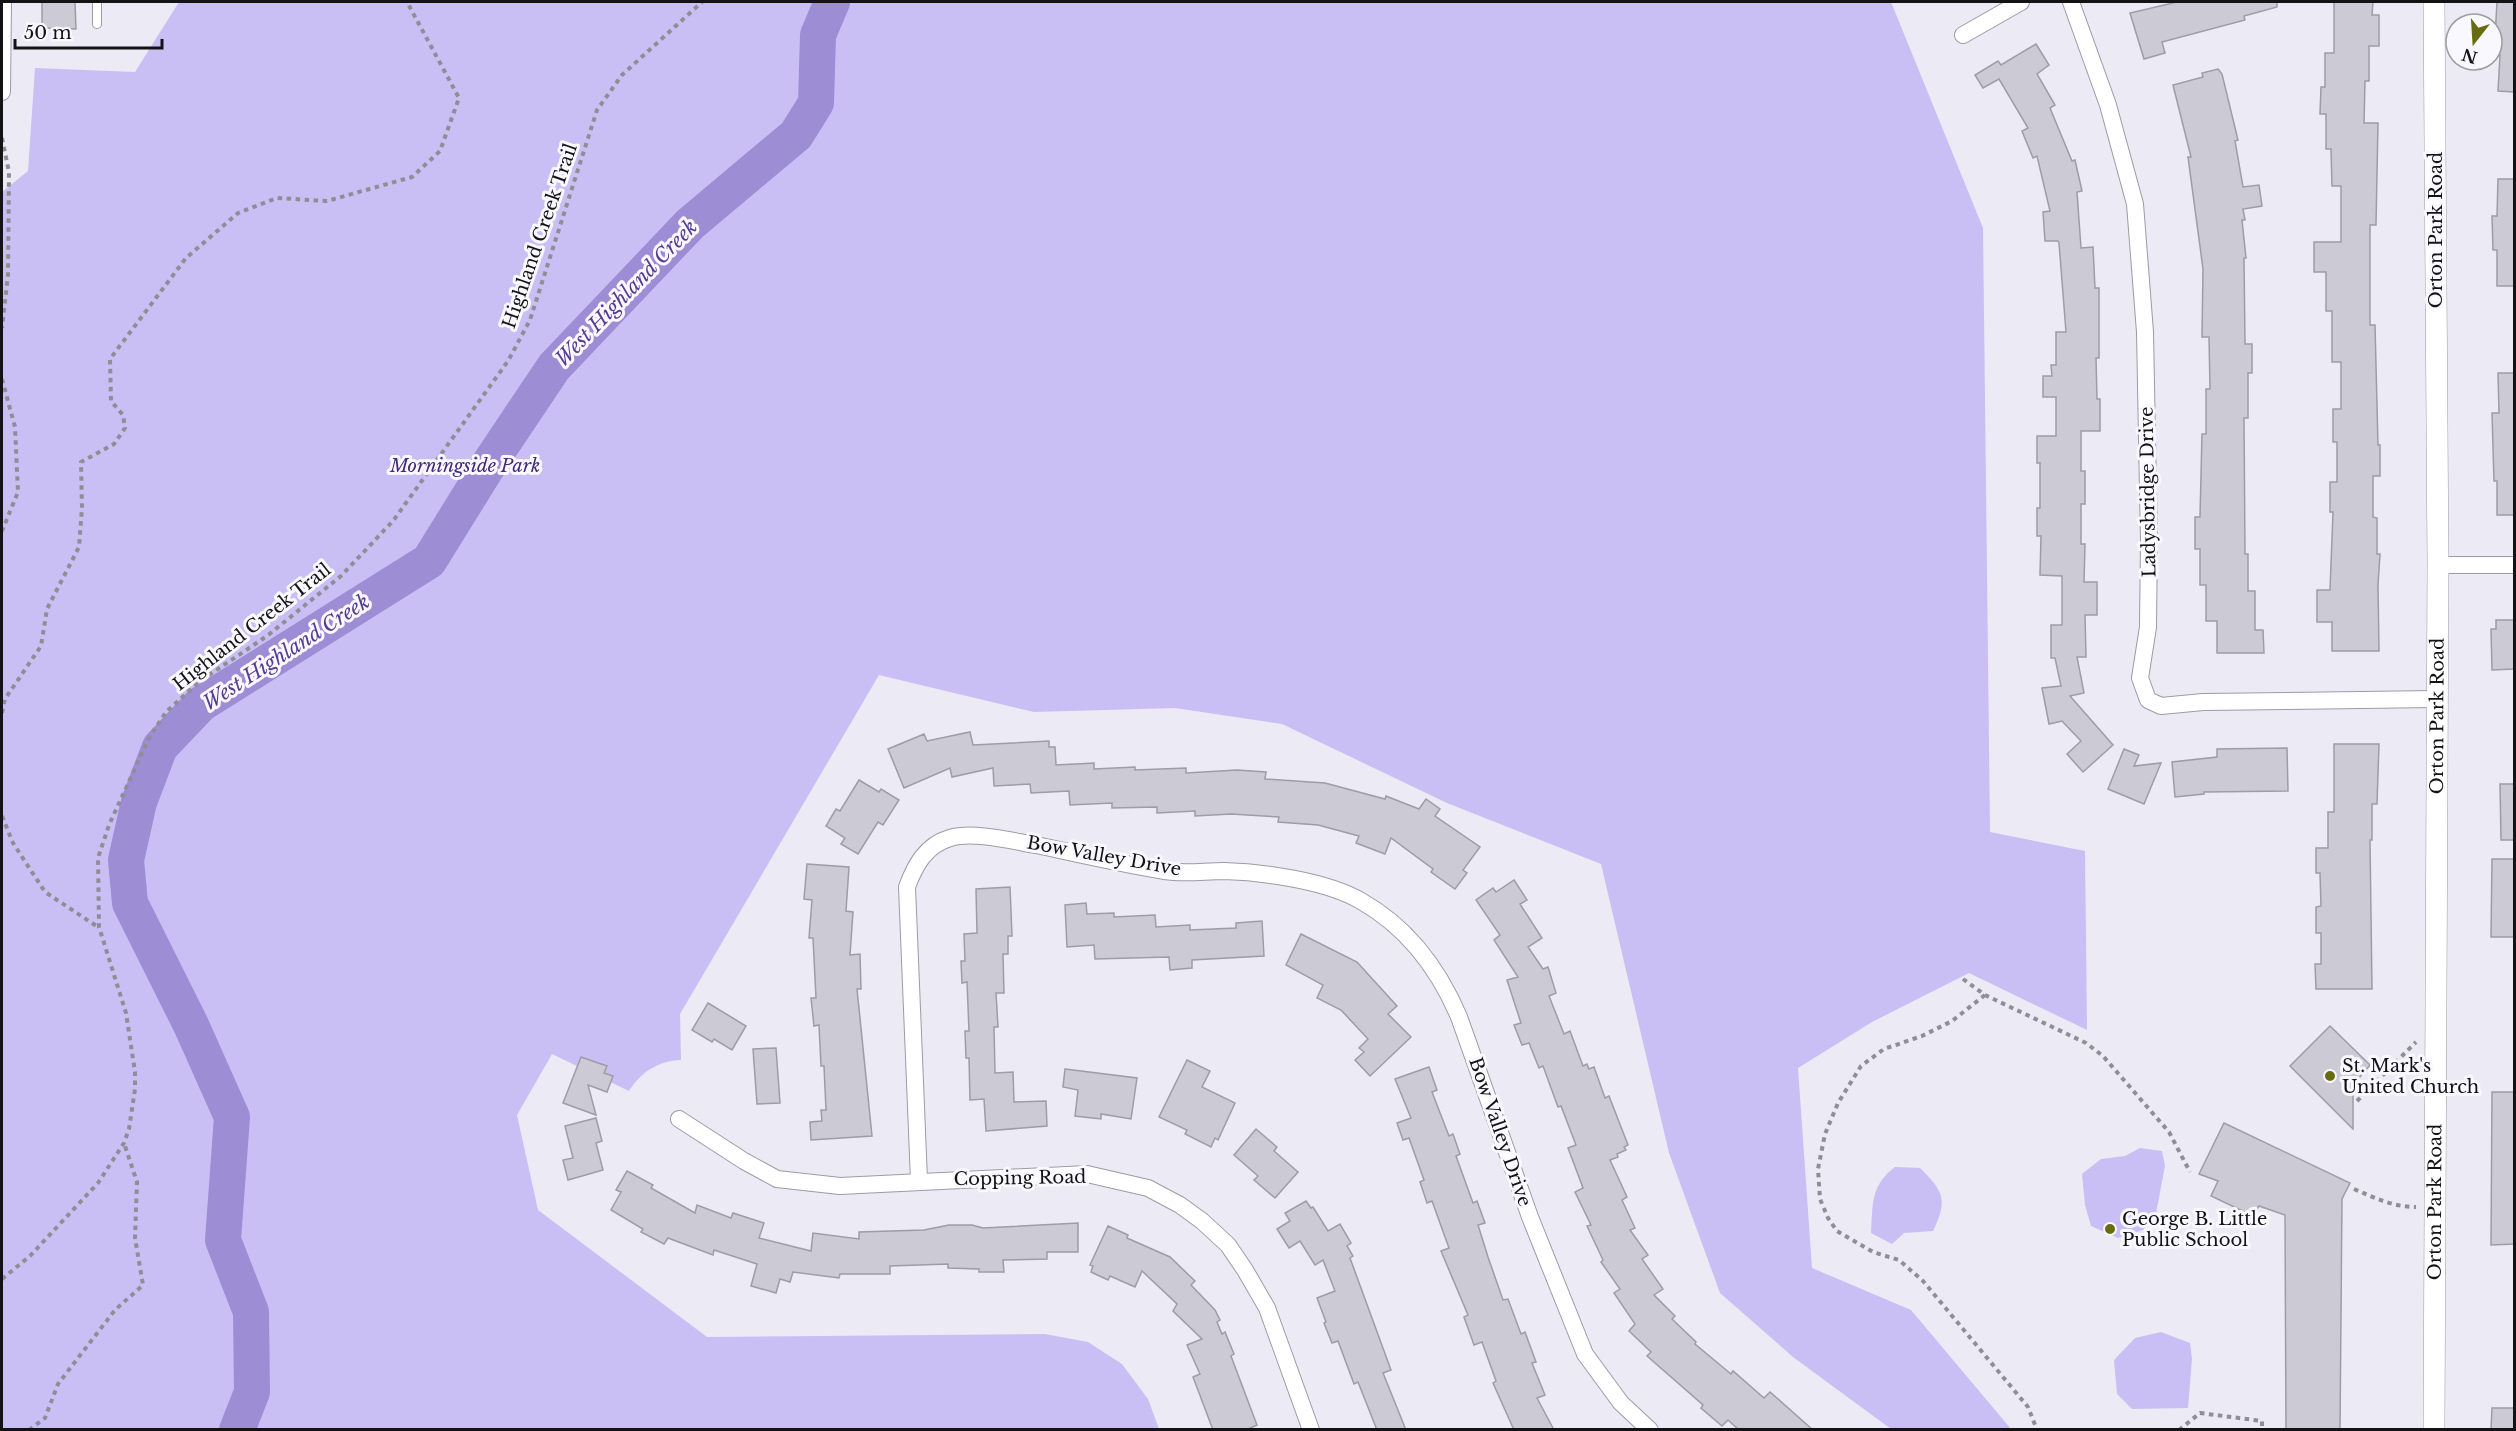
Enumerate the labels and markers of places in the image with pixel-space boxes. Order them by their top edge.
place label: St. Mark's United Church [2342,1055,2479,1098]
marker: St. Mark's United Church [2323,1069,2337,1083]
place label: George B. Little Public School [2122,1208,2267,1251]
marker: George B. Little Public School [2103,1222,2117,1236]

